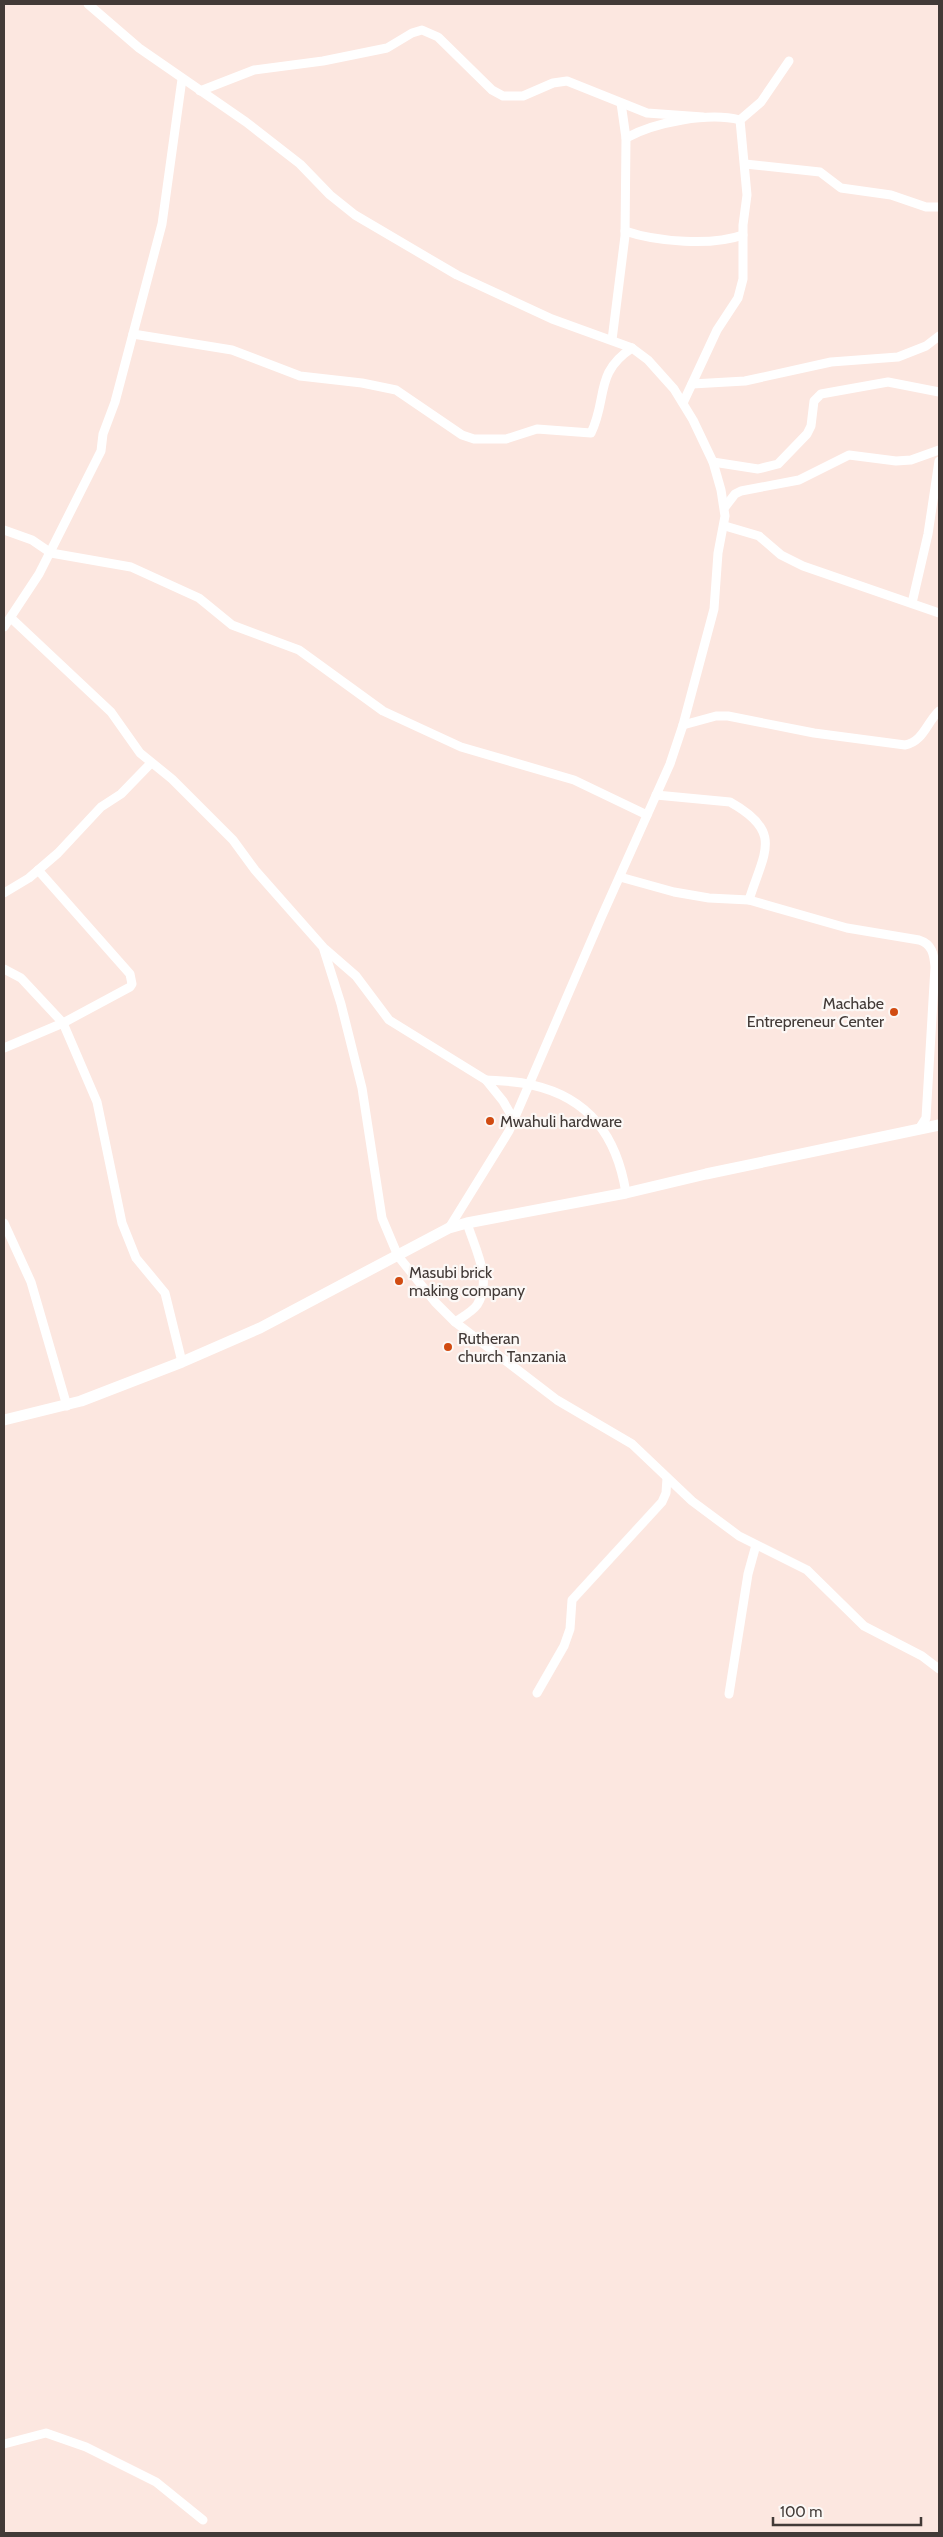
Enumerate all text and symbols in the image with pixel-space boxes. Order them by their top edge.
place label: Machabe Entrepreneur Center [747,994,885,1031]
marker: Machabe Entrepreneur Center [888,1006,900,1018]
place label: Mwahuli hardware [500,1112,622,1131]
marker: Mwahuli hardware [484,1115,496,1127]
place label: Masubi brick making company [409,1263,525,1300]
marker: Masubi brick making company [393,1275,405,1287]
place label: Rutheran church Tanzania [458,1329,566,1366]
marker: Rutheran church Tanzania [442,1341,454,1353]
scale bar [773,2494,920,2526]
text: 100 m [780,2503,822,2521]

